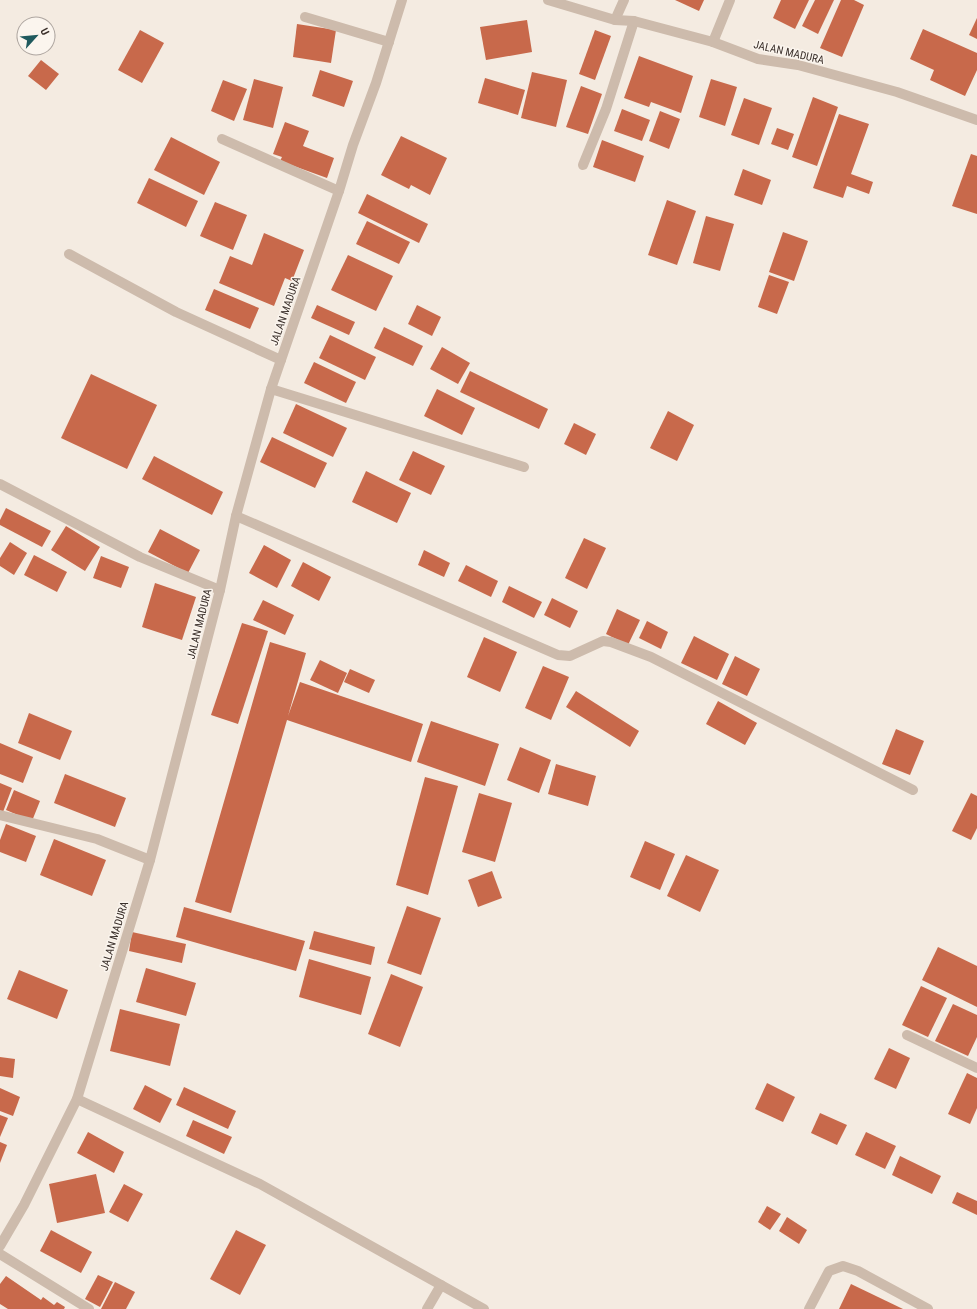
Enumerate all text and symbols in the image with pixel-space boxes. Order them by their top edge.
north arrow [16,16,56,56]
text: U [37,26,52,37]
street label: JALAN MADURA [752,38,826,67]
street label: JALAN MADURA [268,274,304,347]
street label: JALAN MADURA [184,587,215,661]
street label: JALAN MADURA [98,899,131,972]

